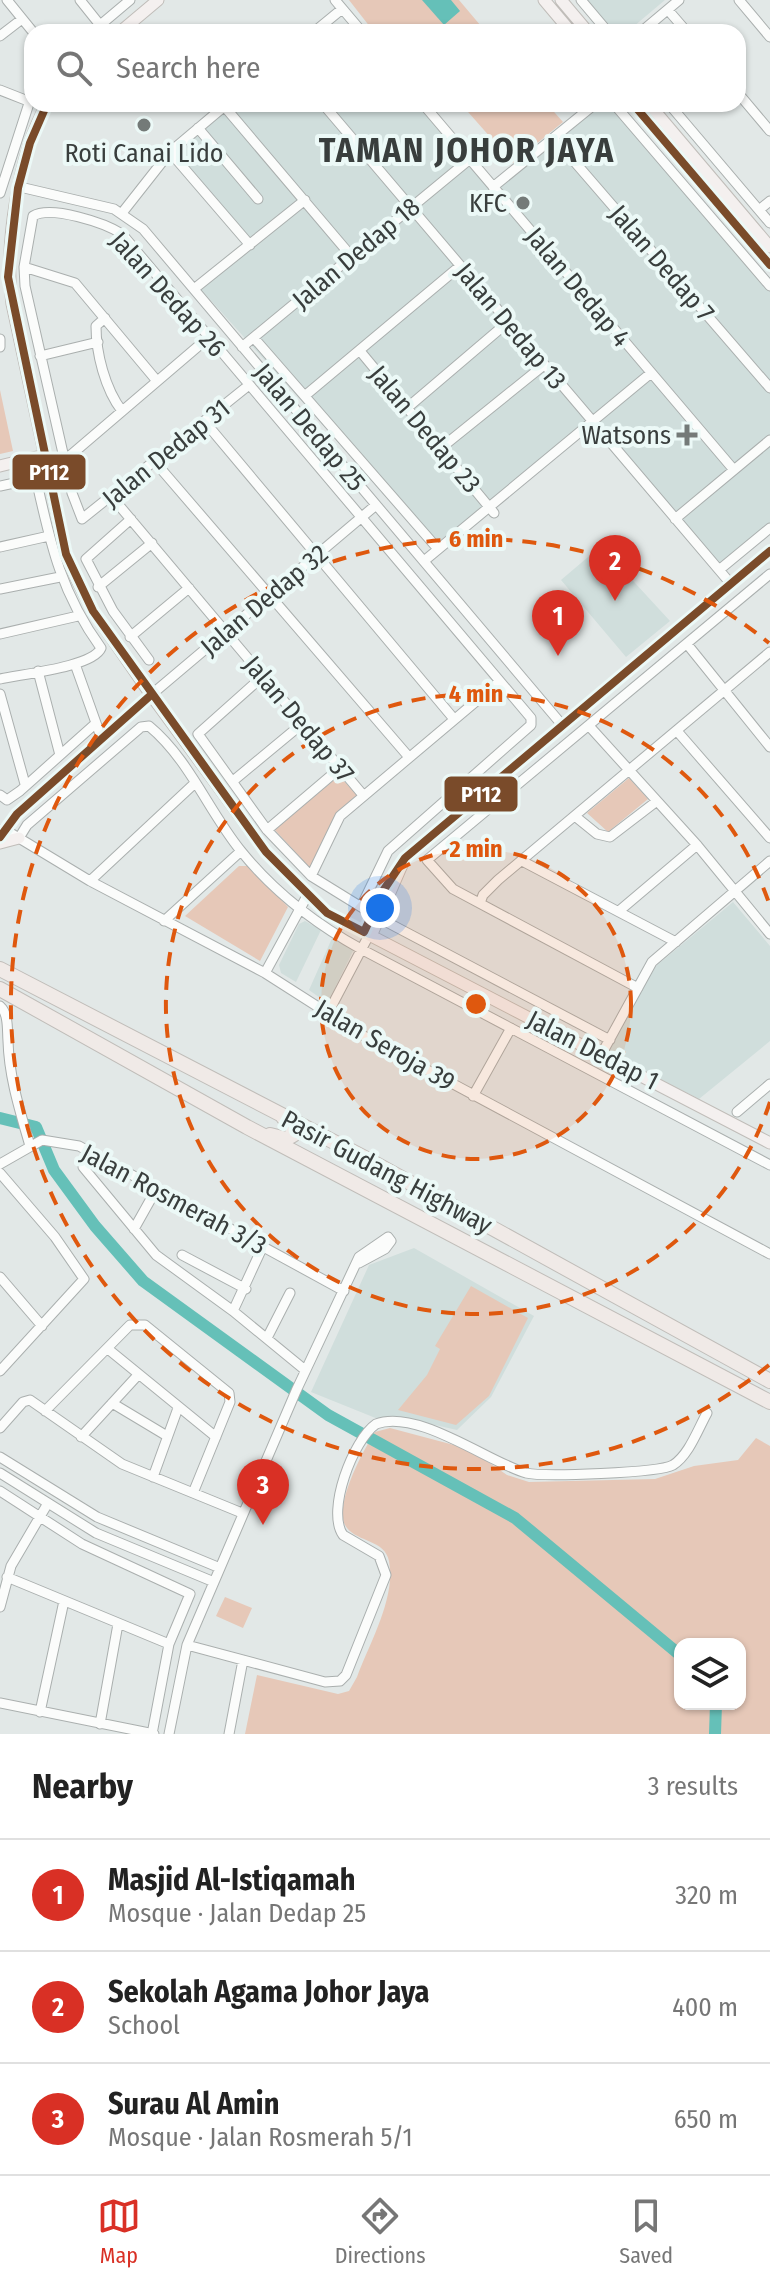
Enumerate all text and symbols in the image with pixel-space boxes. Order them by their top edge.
search box [24,24,746,112]
icon: search [52,46,96,90]
text: Search here [116,50,261,86]
marker: Roti Canai Lido [135,116,153,134]
district label: TAMAN JOHOR JAYA [319,130,615,171]
place label: Roti Canai Lido [64,138,224,169]
place label: KFC [469,188,507,219]
street label: Jalan Dedap 18 [286,191,426,316]
marker: KFC [514,194,532,212]
street label: Jalan Dedap 7 [603,199,721,328]
street label: Jalan Dedap 4 [519,221,636,353]
street label: Jalan Dedap 26 [103,225,232,363]
street label: Jalan Dedap 13 [449,257,572,396]
street label: Jalan Dedap 25 [247,357,372,497]
street label: Jalan Dedap 23 [362,359,487,499]
street label: Jalan Dedap 31 [96,393,236,514]
place label: Watsons [581,420,671,451]
marker: Watsons [678,426,696,444]
line badge: P112 [11,453,87,491]
text: P112 [29,459,69,486]
text: 6 min [449,525,503,553]
pin: 2 [589,535,641,601]
street label: Jalan Dedap 32 [194,538,334,663]
pin: 1 [532,590,584,656]
street label: Jalan Dedap 37 [237,650,360,789]
text: 4 min [449,680,503,708]
line badge: P112 [443,775,519,813]
text: P112 [461,781,501,808]
text: 2 min [448,835,503,863]
your location [360,888,400,928]
centre of rings [462,990,490,1018]
street label: Jalan Seroja 39 [309,993,460,1098]
street label: Jalan Dedap 1 [522,1004,664,1097]
street label: Pasir Gudang Highway [276,1104,498,1241]
street label: Jalan Rosmerah 3/3 [76,1138,272,1261]
pin: 3 [237,1459,289,1525]
map controls [674,1638,746,1710]
button: layers [674,1638,746,1710]
text: Nearby [32,1766,133,1807]
text: 3 results [648,1771,738,1802]
text: Masjid Al-Istiqamah [108,1862,355,1898]
text: 1 [53,1880,64,1911]
text: 320 m [675,1880,738,1911]
text: Mosque · Jalan Dedap 25 [108,1898,366,1929]
text: Sekolah Agama Johor Jaya [108,1974,430,2010]
text: 2 [52,1992,64,2023]
text: 400 m [672,1992,738,2023]
text: School [108,2010,180,2041]
text: Surau Al Amin [108,2086,279,2122]
text: 3 [52,2104,64,2135]
text: 650 m [674,2104,738,2135]
text: Mosque · Jalan Rosmerah 5/1 [108,2122,413,2153]
tab: Map [97,2194,141,2269]
tab: Directions [335,2194,426,2269]
tab: Saved [619,2194,673,2269]

